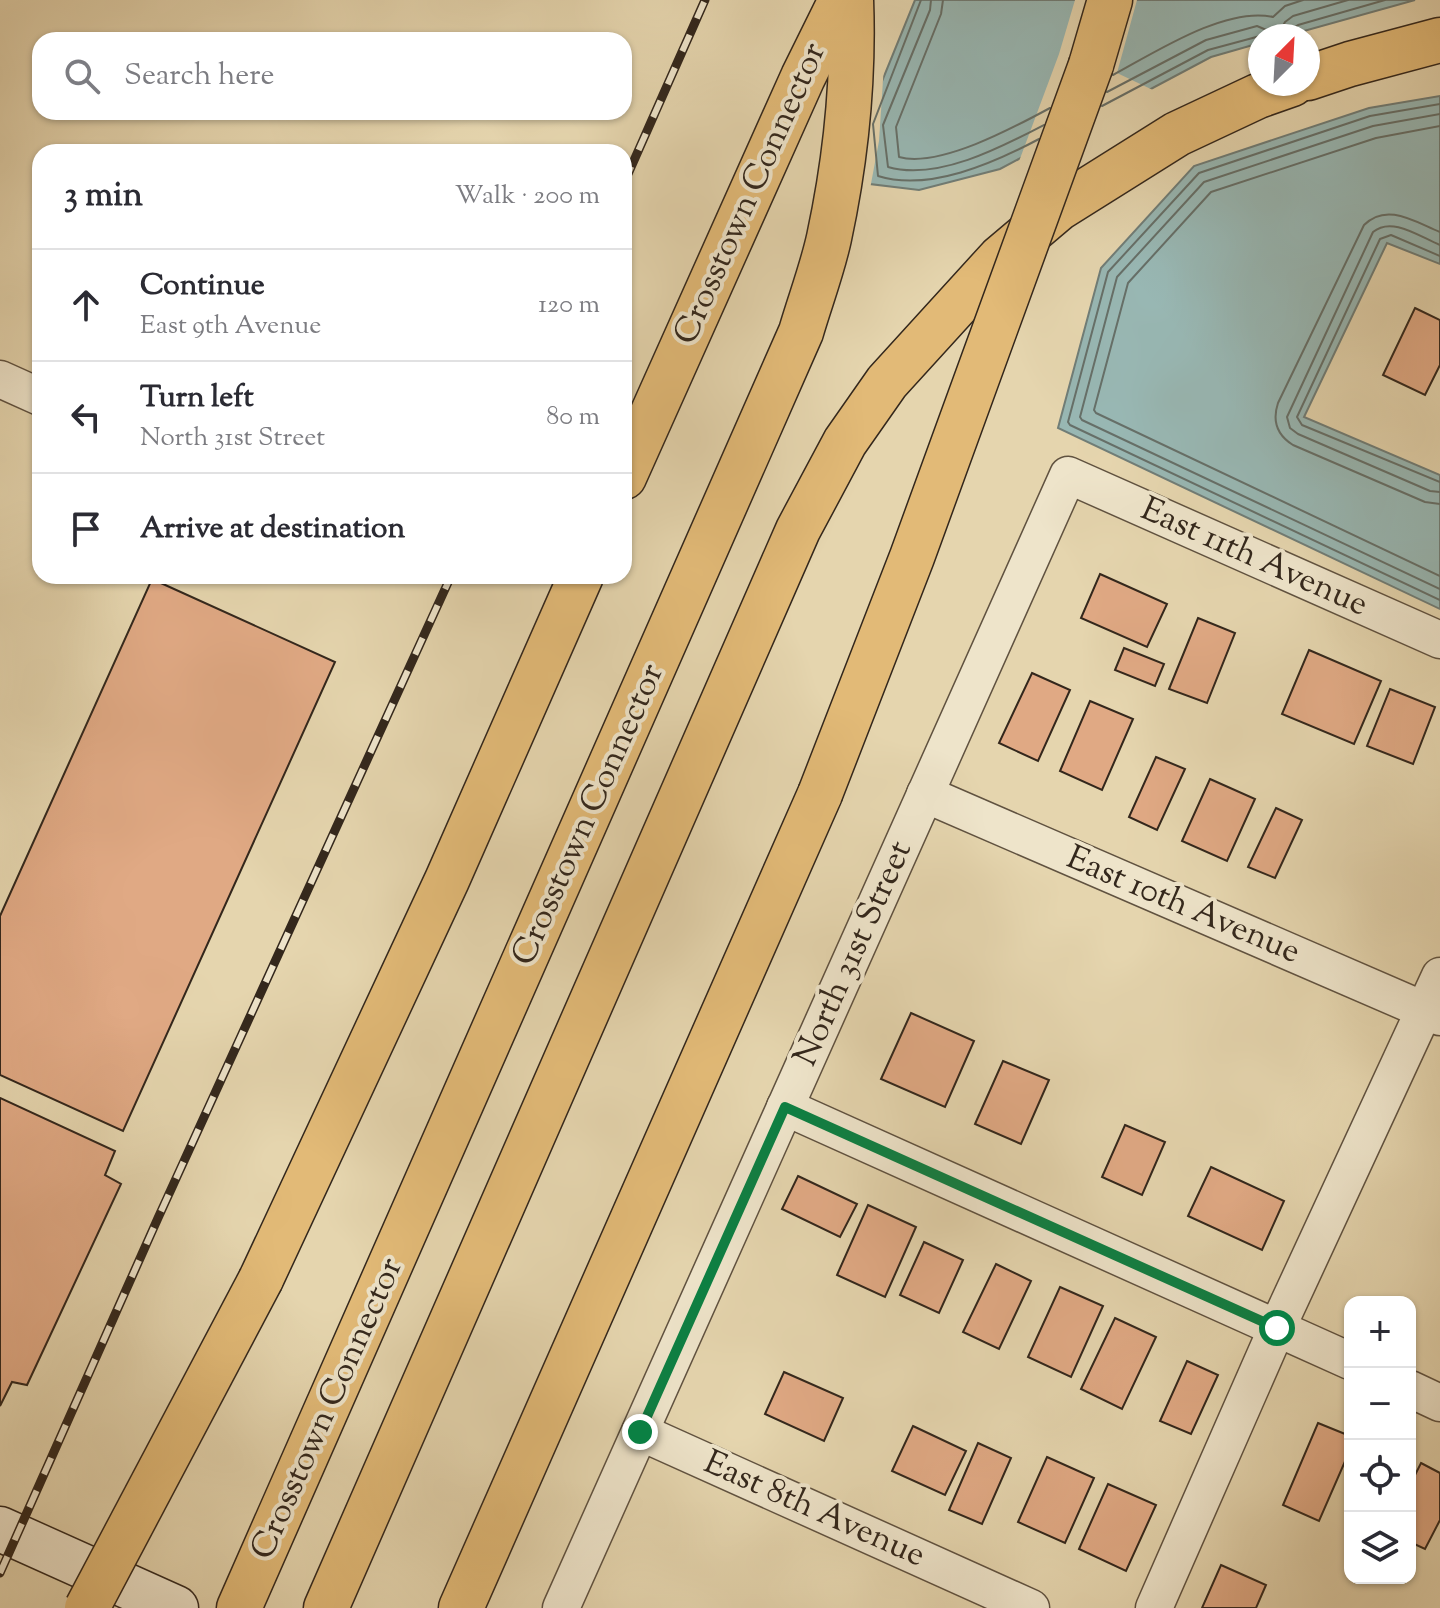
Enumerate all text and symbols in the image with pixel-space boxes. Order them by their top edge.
north arrow [1248,24,1320,96]
search box [32,32,632,120]
street label: Crosstown Connector [662,35,840,353]
icon: search [60,54,104,98]
text: Search here [124,55,274,98]
text: 3 min [64,172,143,221]
text: Walk · 200 m [455,178,600,215]
text: Continue [140,265,265,308]
icon: ahead [64,283,108,327]
text: 120 m [538,287,600,324]
text: East 9th Avenue [140,308,321,345]
text: Turn left [140,377,254,420]
icon: left [64,395,108,439]
text: 80 m [546,399,600,436]
text: North 31st Street [140,420,325,457]
street label: East 11th Avenue [1133,486,1375,630]
icon: arrive [64,507,108,551]
text: Arrive at destination [140,508,405,551]
street label: Crosstown Connector [500,656,678,974]
street label: North 31st Street [782,833,926,1075]
street label: East 10th Avenue [1058,835,1308,977]
street label: Crosstown Connector [239,1250,417,1568]
map controls [1344,1296,1416,1584]
button: + [1344,1296,1416,1368]
route start [1259,1310,1295,1346]
button: − [1344,1368,1416,1440]
route end [622,1414,658,1450]
street label: East 8th Avenue [695,1439,933,1581]
button: locate [1344,1440,1416,1512]
button: layers [1344,1512,1416,1584]

